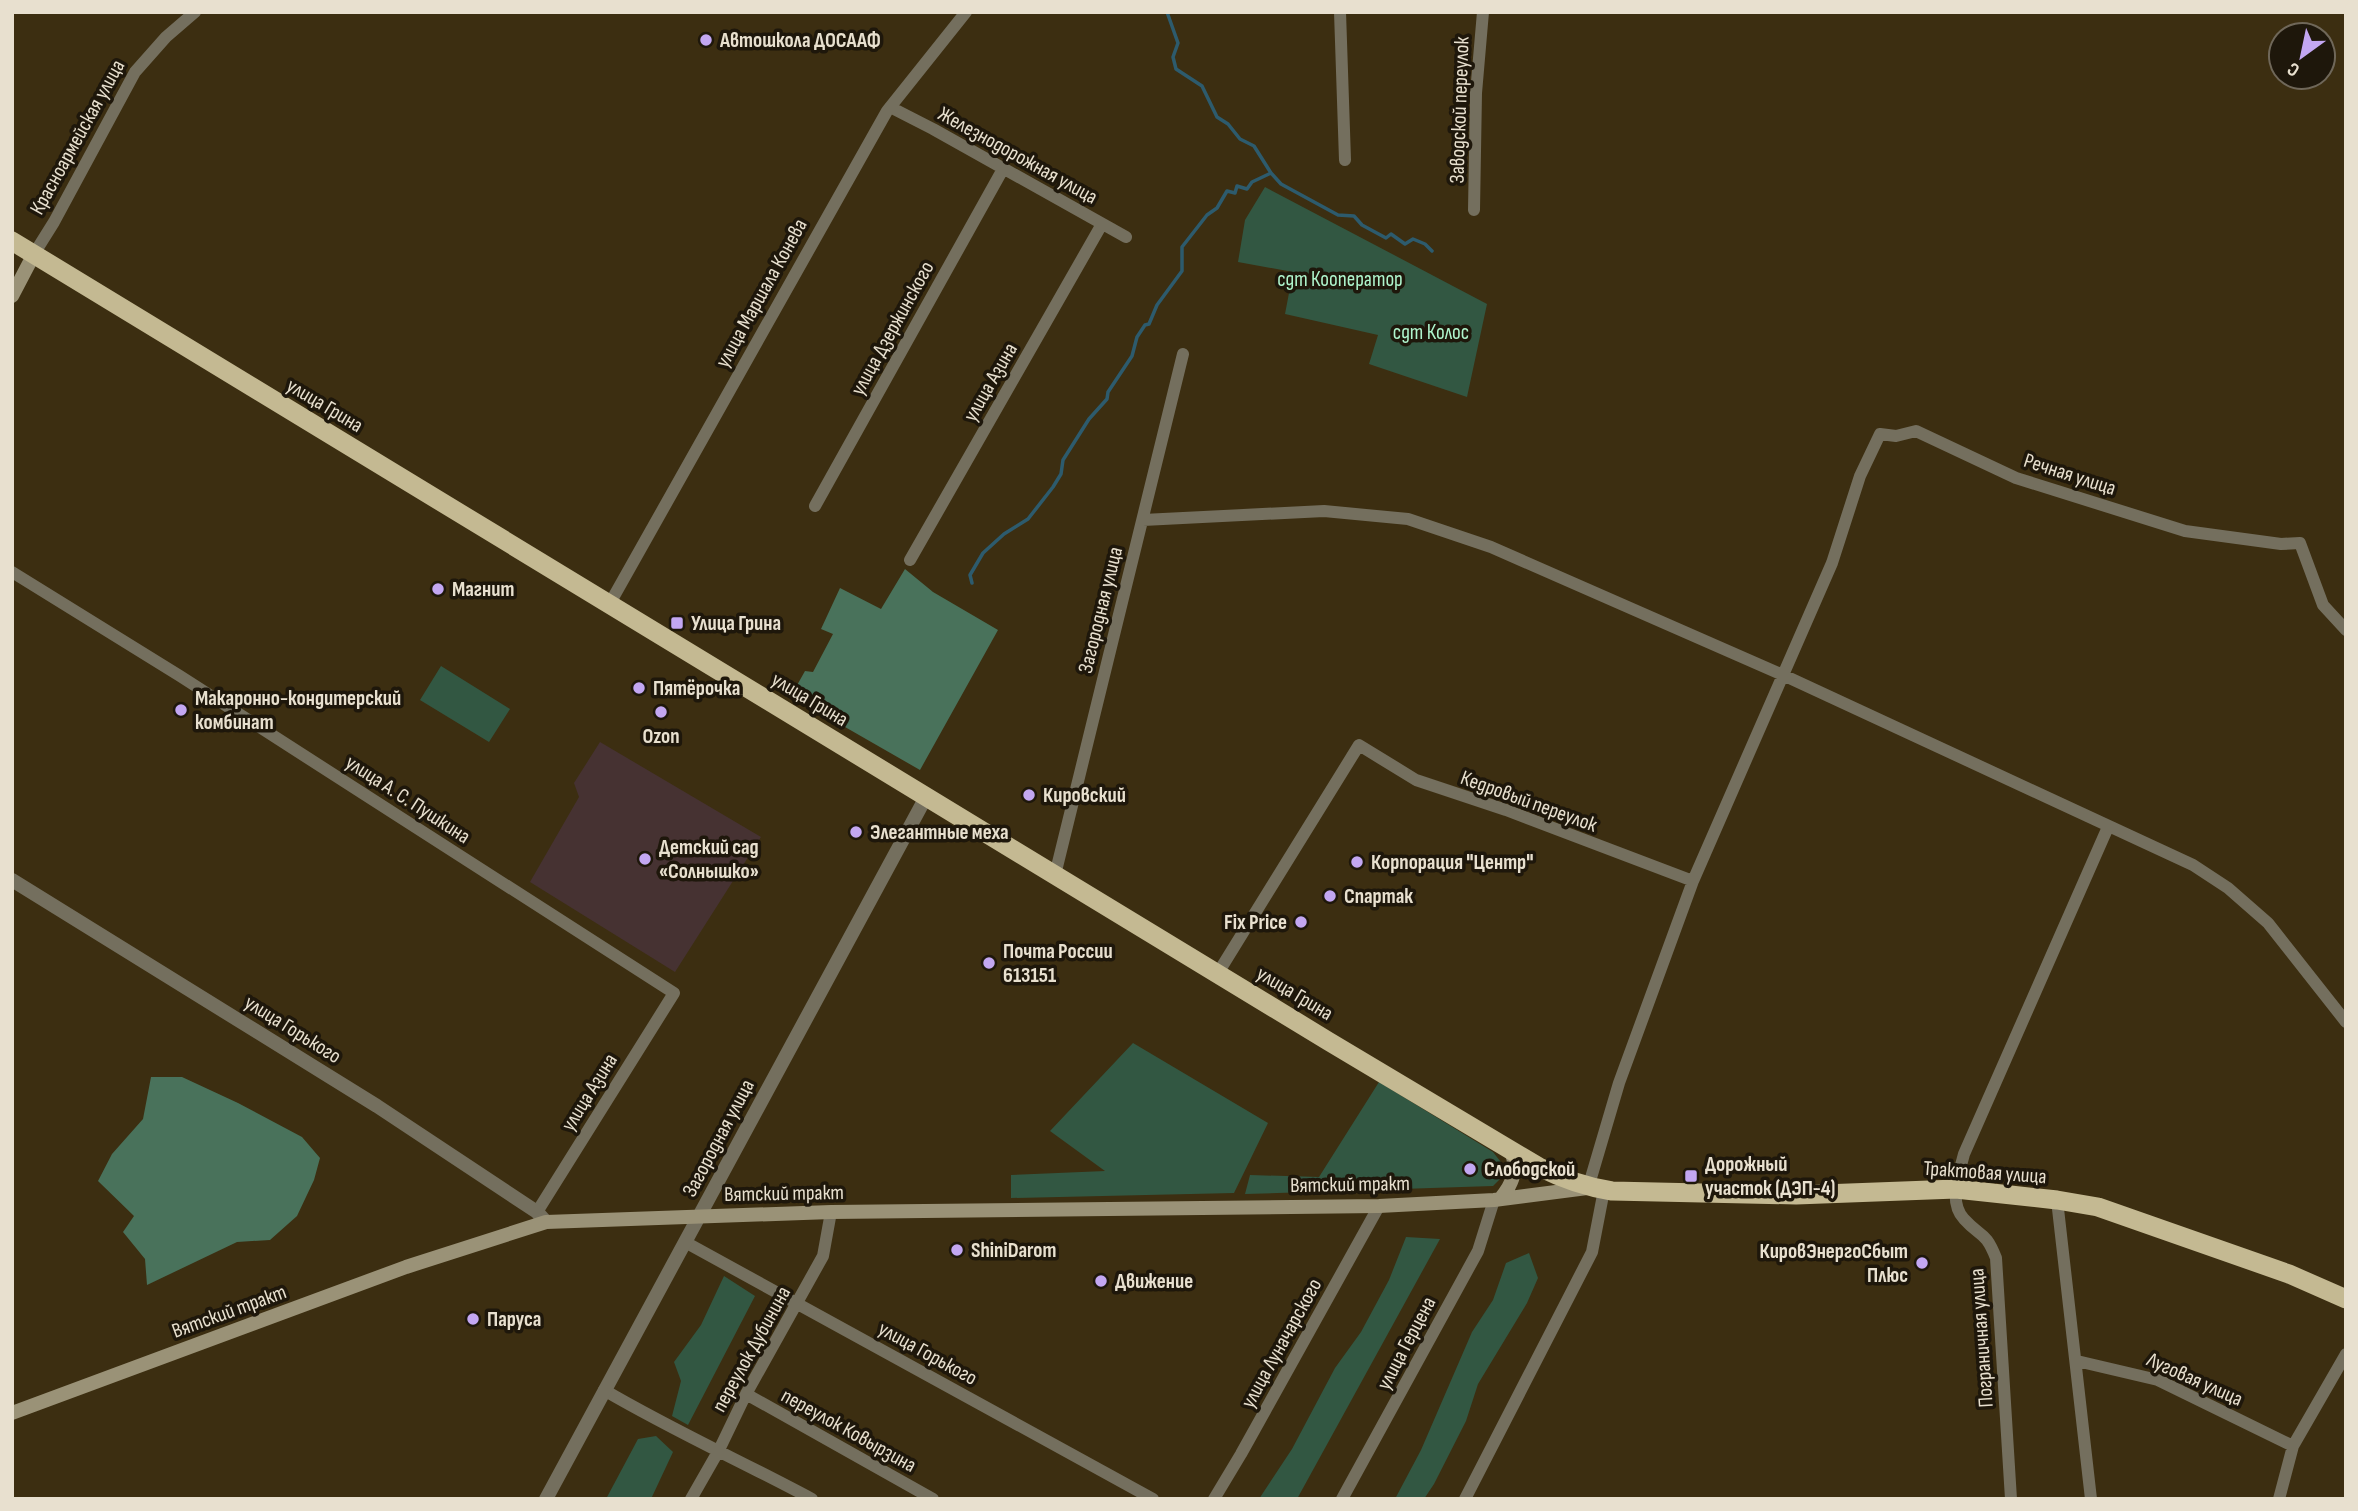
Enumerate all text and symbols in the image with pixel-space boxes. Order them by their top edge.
north arrow [2267,21,2337,91]
place label: Автошкола ДОСААФ [719,28,881,53]
marker: Автошкола ДОСААФ [698,32,714,48]
street label: Заводской переулок [1444,36,1475,184]
street label: Красноармейская улица [25,56,130,219]
text: С [2283,57,2304,81]
street label: Железнодорожная улица [934,101,1102,210]
street label: улица Маршала Конева [710,215,813,372]
street label: улица Дзержинского [845,257,940,400]
park label: сдт Кооператор [1277,267,1403,292]
park label: сдт Колос [1393,320,1469,345]
street label: улица Азина [958,339,1023,426]
street label: улица Грина [282,373,367,438]
street label: Речная улица [2021,448,2119,501]
street label: Загородная улица [1073,544,1128,676]
place label: Магнит [452,577,514,602]
marker: Магнит [430,581,446,597]
place label: Улица Грина [691,611,781,636]
marker: Улица Грина [669,615,685,631]
street label: улица Грина [767,667,852,732]
place label: Пятёрочка [653,676,740,701]
marker: Пятёрочка [631,680,647,696]
place label: Макаронно-кондитерский комбинат [195,686,401,735]
marker: Макаронно-кондитерский комбинат [173,702,189,718]
marker: Ozon [653,704,669,720]
place label: Ozon [642,724,680,749]
street label: улица А. С. Пушкина [341,750,475,849]
street label: Кедровый переулок [1457,765,1600,838]
place label: Кировский [1043,783,1126,808]
marker: Кировский [1021,787,1037,803]
place label: Элегантные меха [870,820,1009,845]
marker: Элегантные меха [848,824,864,840]
place label: Детский сад «Солнышко» [659,835,759,884]
place label: Корпорация "Центр" [1371,850,1533,875]
marker: Детский сад «Солнышко» [637,851,653,867]
marker: Корпорация "Центр" [1349,854,1365,870]
place label: Спартак [1344,884,1413,909]
marker: Спартак [1322,888,1338,904]
place label: Fix Price [1224,910,1287,935]
marker: Fix Price [1293,914,1309,930]
place label: Почта России 613151 [1003,939,1113,988]
marker: Почта России 613151 [981,955,997,971]
street label: улица Грина [1252,961,1337,1026]
street label: улица Горького [240,990,346,1069]
street label: улица Азина [556,1049,623,1136]
street label: Загородная улица [677,1075,760,1201]
place label: Дорожный участок (ДЭП-4) [1705,1152,1835,1201]
street label: Трактовая улица [1923,1156,2047,1189]
place label: Слободской [1484,1157,1575,1182]
marker: Слободской [1462,1161,1478,1177]
marker: Дорожный участок (ДЭП-4) [1683,1168,1699,1184]
street label: Вятский тракт [1290,1171,1410,1198]
street label: Вятский тракт [724,1180,844,1207]
place label: ShiniDarom [971,1238,1056,1263]
place label: КировЭнергоСбыт Плюс [1759,1239,1908,1288]
marker: ShiniDarom [949,1242,965,1258]
marker: КировЭнергоСбыт Плюс [1914,1255,1930,1271]
street label: Пограничная улица [1964,1268,1999,1408]
place label: Движение [1115,1269,1193,1294]
marker: Движение [1093,1273,1109,1289]
street label: улица Луначарского [1236,1274,1327,1412]
street label: Вятский тракт [169,1279,290,1344]
street label: переулок Дубинина [707,1282,796,1416]
street label: улица Герцена [1372,1292,1441,1394]
place label: Паруса [487,1307,541,1332]
marker: Паруса [465,1311,481,1327]
street label: улица Горького [874,1316,982,1391]
street label: Луговая улица [2142,1347,2247,1412]
street label: переулок Ковырзина [777,1383,921,1478]

